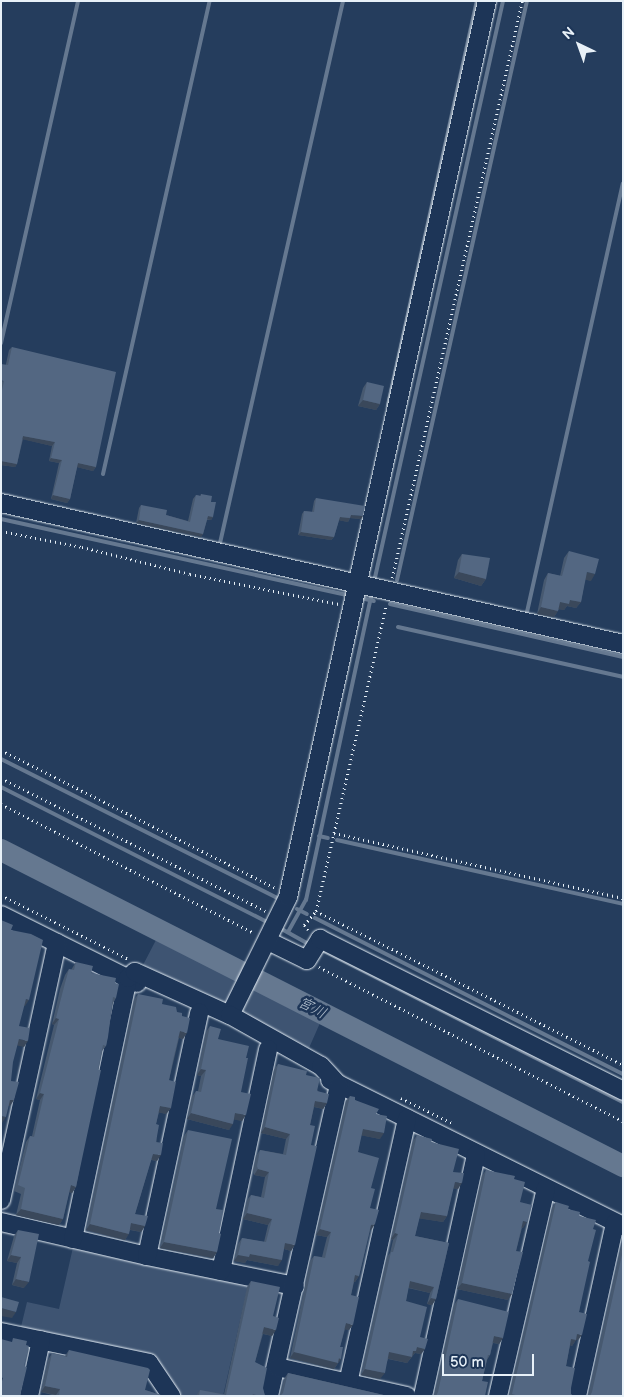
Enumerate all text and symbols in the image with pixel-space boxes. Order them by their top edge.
north arrow [554,20,604,70]
text: N [559,24,578,43]
water label: 宮川 [295,993,329,1023]
scale bar [444,1344,536,1376]
text: 50 m [450,1353,484,1372]

